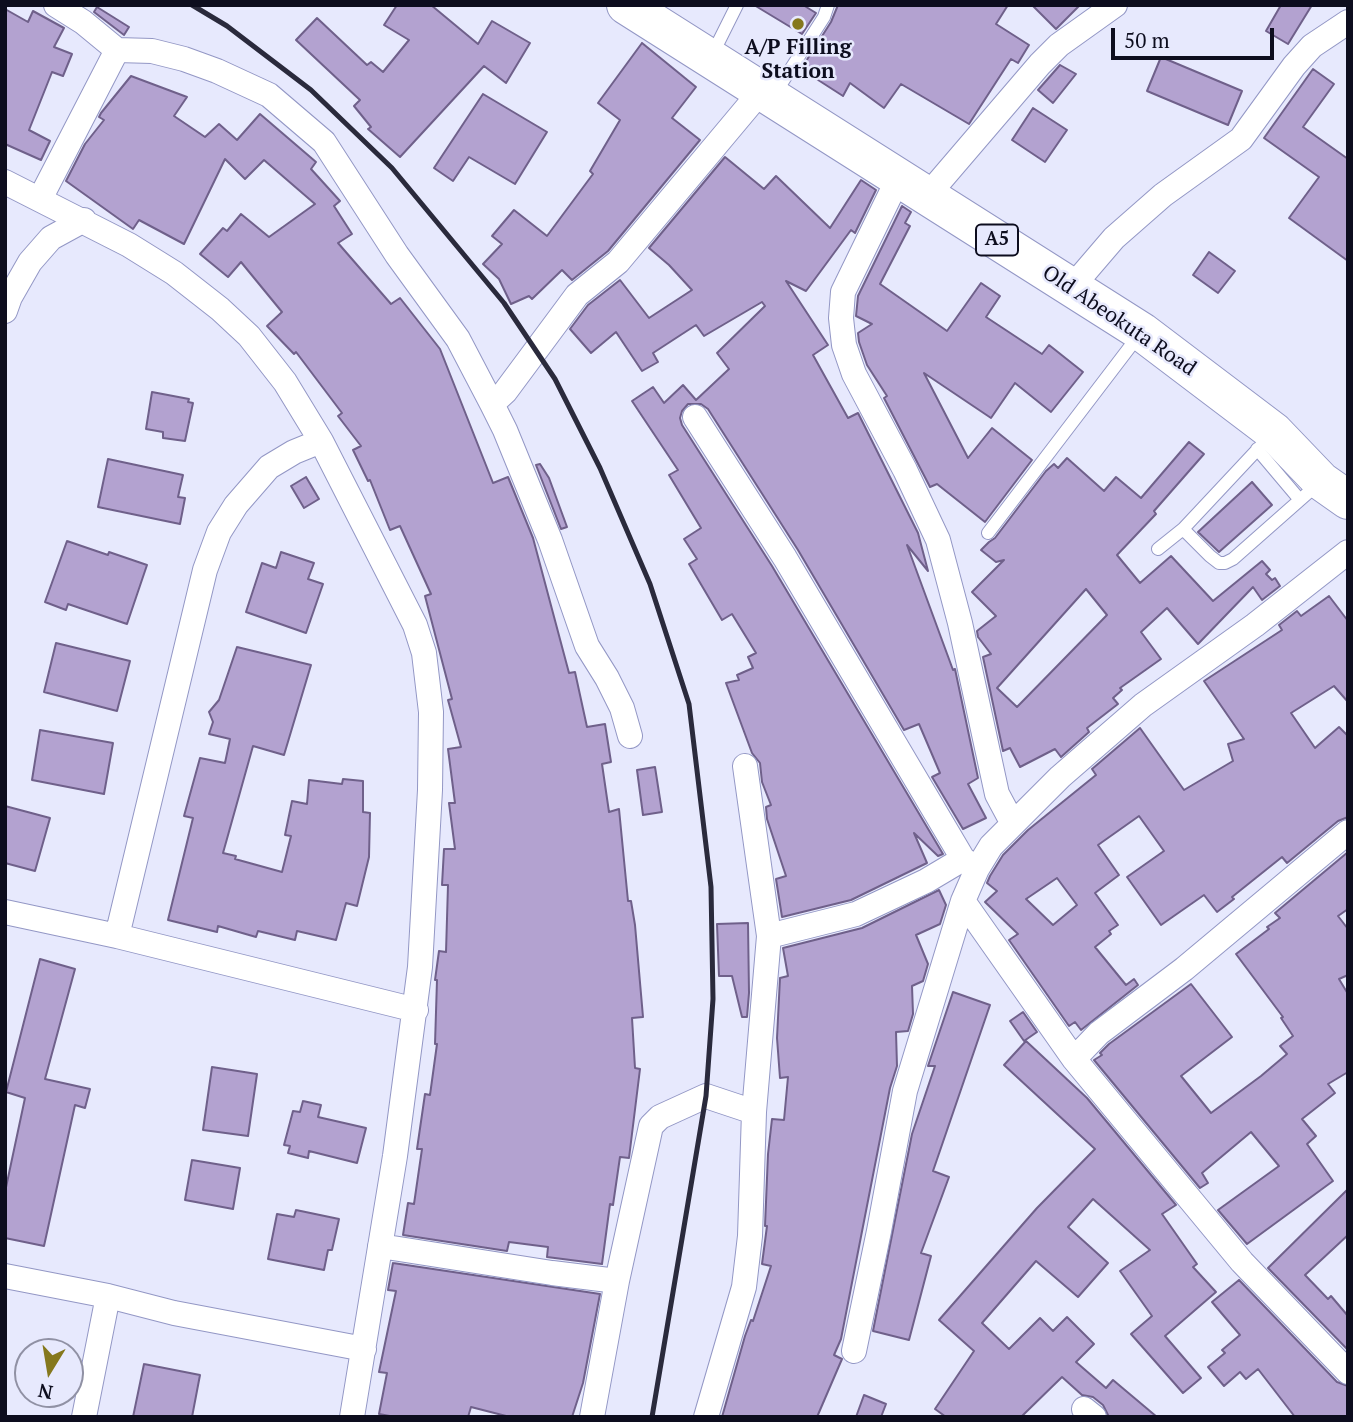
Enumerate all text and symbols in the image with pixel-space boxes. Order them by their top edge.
scale bar [1115,14,1278,58]
marker: A/P Filling Station [790,16,806,32]
text: 50 m [1124,26,1170,54]
place label: A/P Filling Station [745,35,851,85]
road number: A5 [976,224,1018,256]
street label: Old Abeokuta Road [1037,260,1201,382]
north arrow [14,1338,84,1408]
text: N [36,1378,55,1406]

